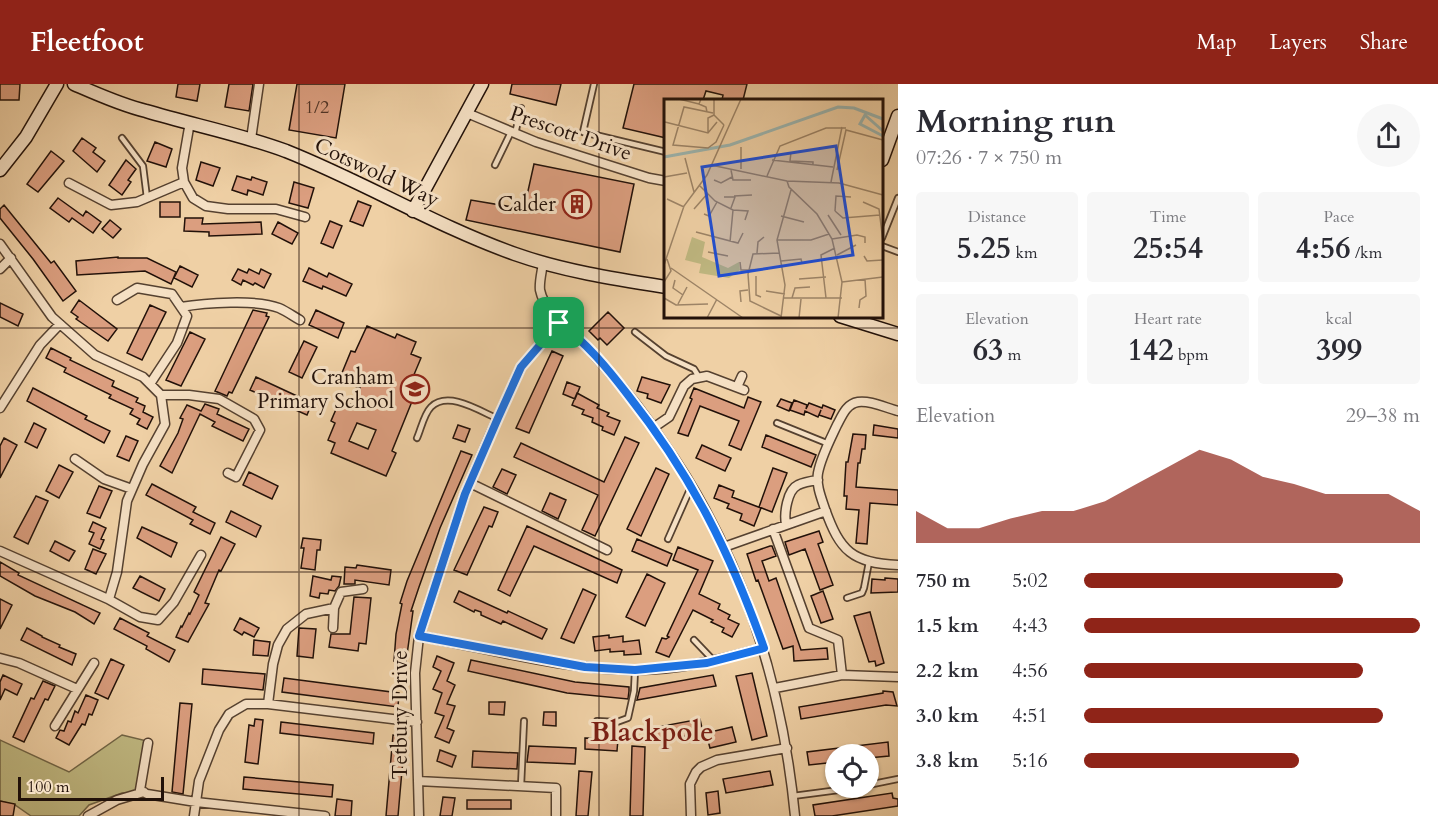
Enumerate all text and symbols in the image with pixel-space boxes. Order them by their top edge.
text: Fleetfoot [30,23,144,61]
text: Map [1197,28,1237,57]
text: Layers [1270,28,1327,57]
text: Share [1360,28,1408,57]
house number: 1/2 [305,95,329,120]
street label: Prescott Drive [506,99,636,168]
inset map [664,99,883,318]
text: Morning run [916,99,1116,144]
button: share [1357,104,1420,167]
street label: Cotswold Way [310,131,444,214]
text: 07:26 · 7 × 750 m [916,144,1062,171]
building icon: Calder [561,188,593,220]
place label: Calder [497,190,556,219]
text: Distance [968,206,1026,228]
text: Time [1149,206,1187,228]
text: Pace [1324,206,1354,228]
text: 5.25 [956,228,1011,269]
text: 25:54 [1133,228,1203,269]
text: 4:56 [1296,228,1351,269]
text: km [1011,242,1038,264]
text: /km [1351,242,1382,264]
pin [533,297,584,348]
icon: arrive [542,306,575,339]
text: Elevation [965,308,1029,330]
text: Heart rate [1134,308,1202,330]
text: kcal [1326,308,1352,330]
text: 63 [973,330,1003,371]
text: 142 [1127,330,1174,371]
text: 399 [1316,330,1362,371]
text: m [1003,344,1021,366]
text: bpm [1174,344,1209,366]
place label: Cranham Primary School [257,363,394,416]
school or university icon: Cranham Primary School [399,373,431,405]
text: Elevation [916,402,995,429]
text: 29–38 m [1346,402,1420,429]
text: 750 m [916,567,971,594]
text: 5:02 [1012,567,1048,594]
text: 1.5 km [916,612,979,639]
text: 4:43 [1012,612,1048,639]
street label: Tetbury Drive [386,650,415,780]
text: 2.2 km [916,657,979,684]
text: 4:56 [1012,657,1048,684]
text: 3.0 km [916,702,979,729]
text: 4:51 [1012,702,1048,729]
district label: Blackpole [590,714,714,751]
map controls [825,744,879,798]
button: locate [825,744,879,798]
text: 3.8 km [916,747,979,774]
text: 5:16 [1012,747,1048,774]
scale bar [18,774,164,802]
text: 100 m [27,776,69,798]

